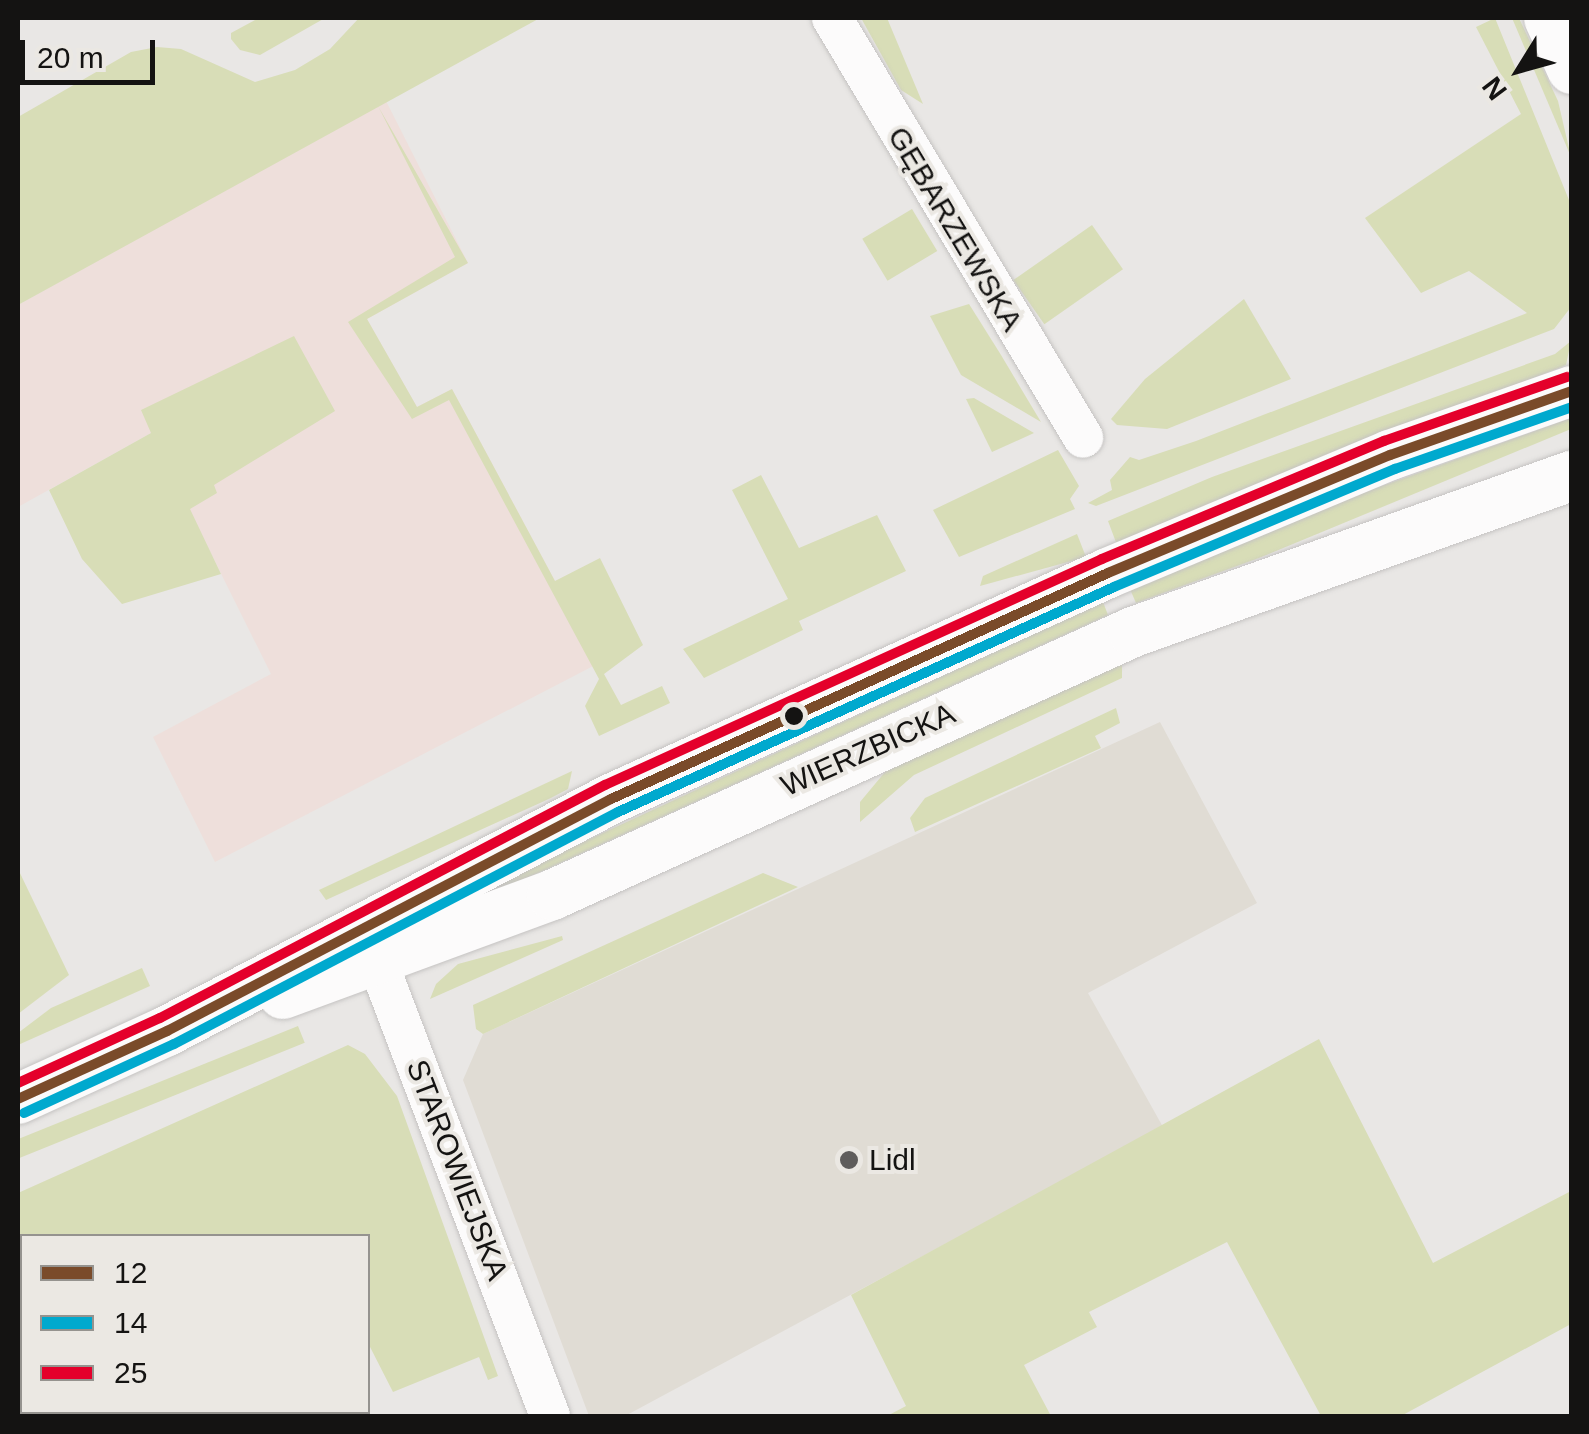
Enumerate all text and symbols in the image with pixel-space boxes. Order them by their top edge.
scale bar [25,20,160,82]
north arrow [1469,20,1569,120]
text: 20 m [37,41,104,74]
text: N [1476,71,1513,106]
street label: GĘBARZEWSKA [880,120,1030,338]
street label: WIERZBICKA [775,696,961,804]
unlabelled marker [784,706,804,726]
street label: STAROWIEJSKA [398,1055,516,1285]
place label: Lidl [869,1142,916,1178]
marker: Lidl [838,1149,860,1171]
legend [20,1234,370,1414]
text: 12 [114,1256,147,1289]
text: 14 [114,1306,147,1339]
text: 25 [114,1356,147,1389]

